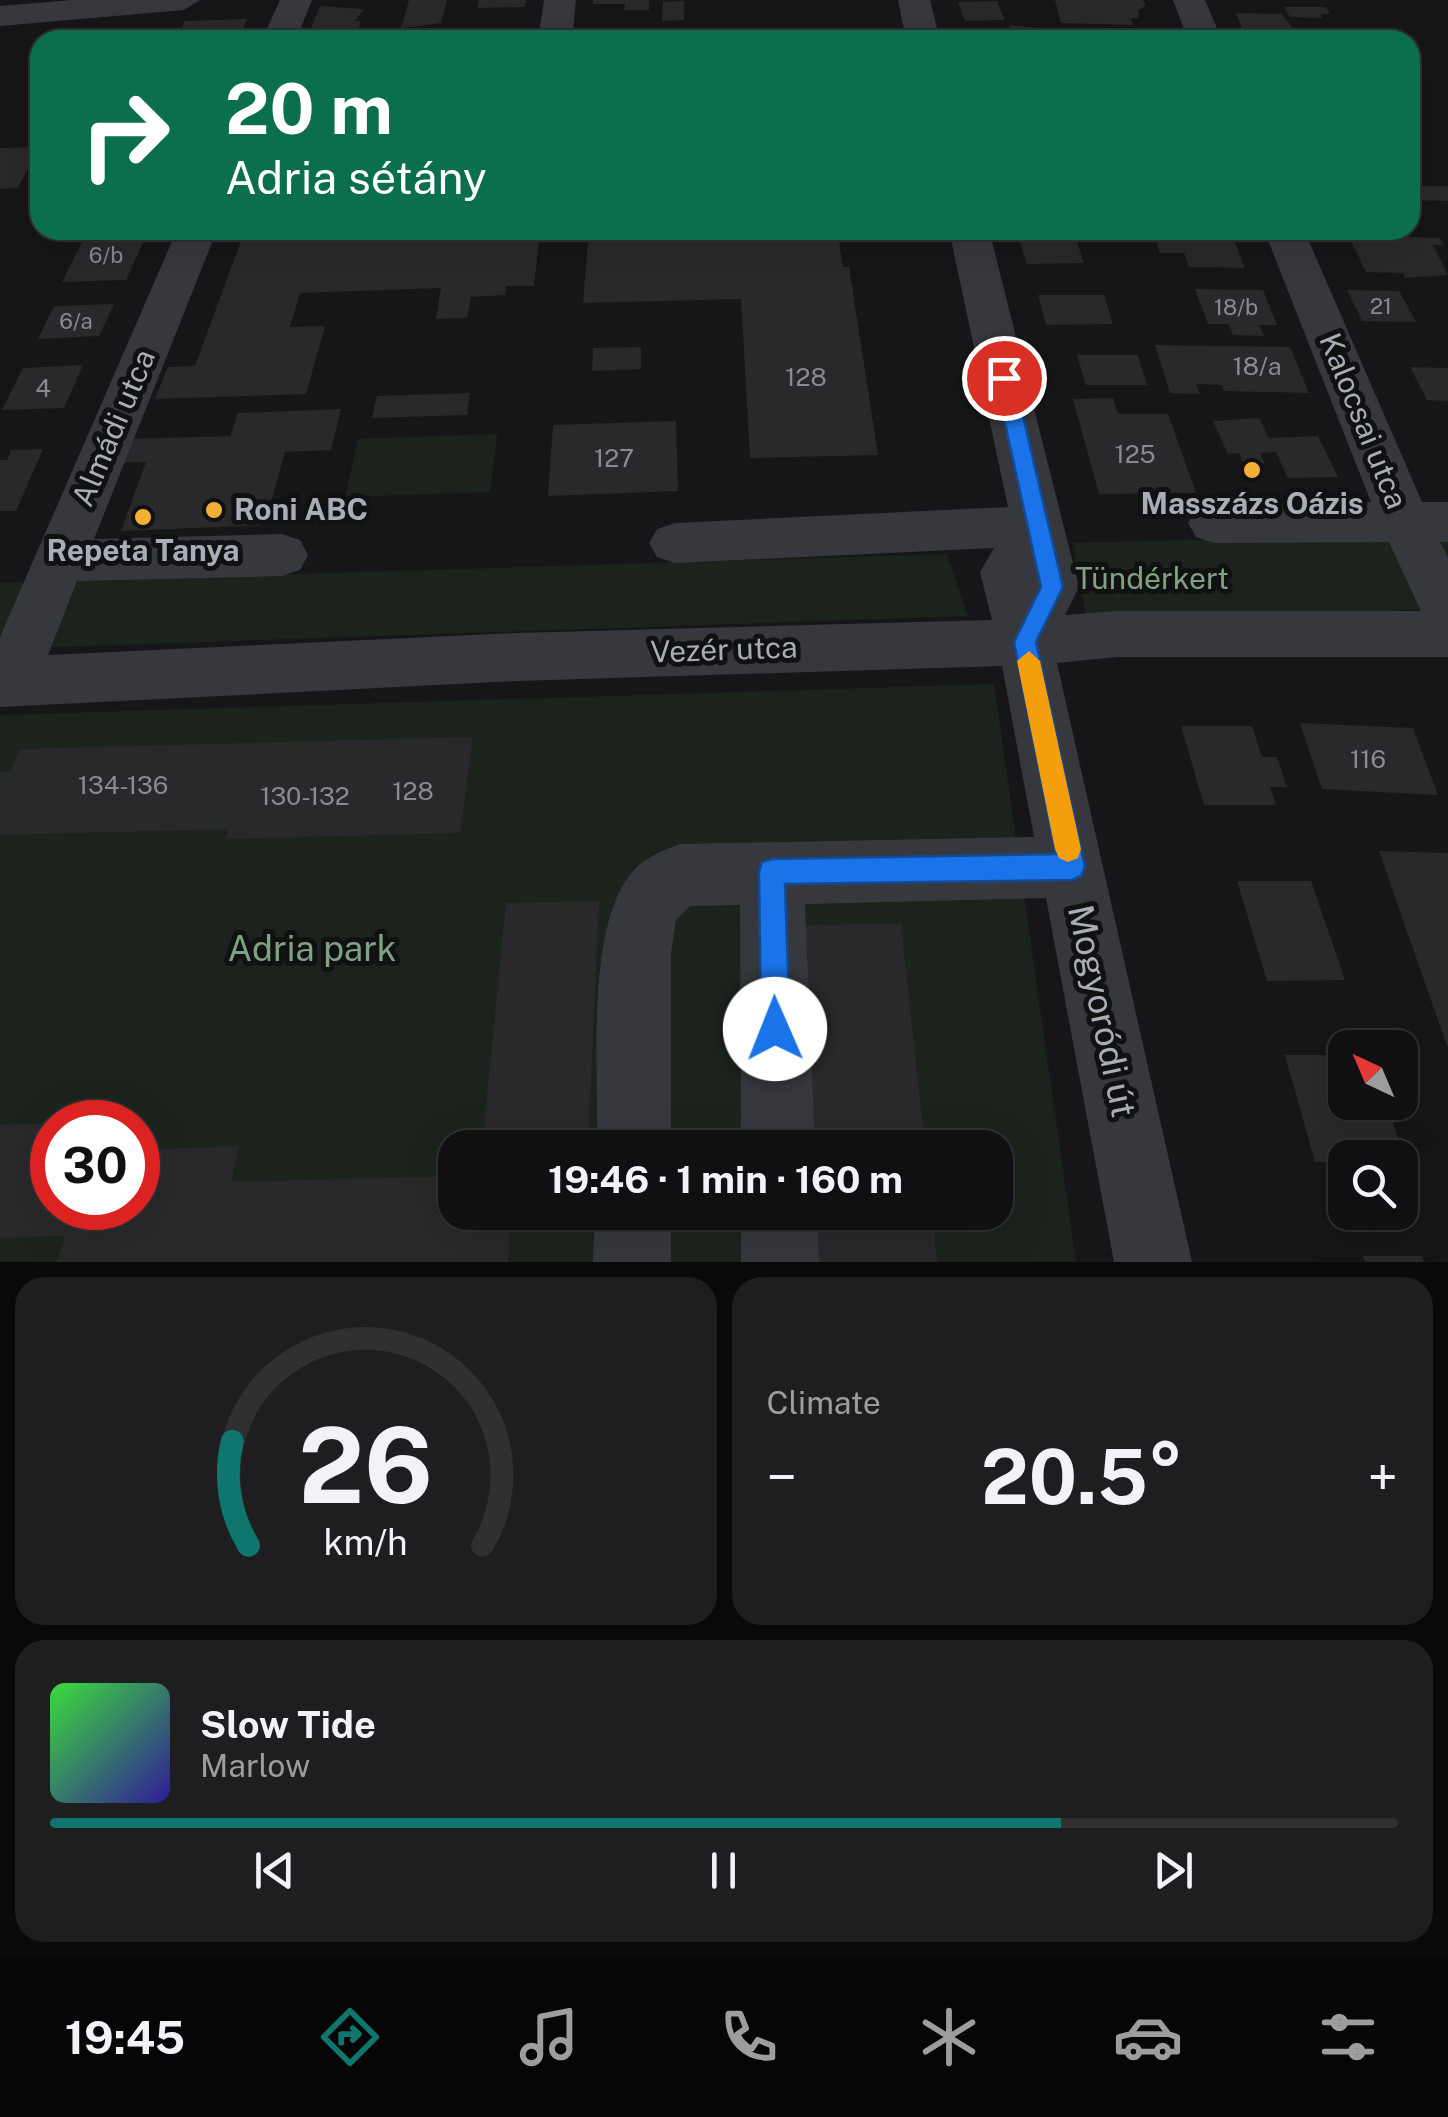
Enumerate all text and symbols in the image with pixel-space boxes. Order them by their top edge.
text: 20 m [225,67,393,150]
icon: right [60,70,190,200]
text: Adria sétány [225,151,487,204]
house number: 6/b [89,242,123,268]
house number: 21 [1370,293,1392,319]
house number: 18/b [1214,294,1258,320]
house number: 6/a [59,308,93,334]
street label: Kalocsai utca [1312,328,1415,514]
pin [962,336,1047,421]
street label: Almádi utca [64,344,162,511]
icon: arrive [977,351,1032,406]
house number: 18/a [1233,351,1281,381]
house number: 128 [785,362,827,392]
house number: 4 [35,373,51,403]
house number: 125 [1114,439,1156,469]
house number: 127 [594,443,634,473]
marker: Masszázs Oázis [1241,459,1263,481]
place label: Masszázs Oázis [1140,485,1364,521]
place label: Roni ABC [234,491,368,527]
marker: Roni ABC [203,499,225,521]
marker: Repeta Tanya [132,506,154,528]
place label: Repeta Tanya [46,532,240,568]
park label: Tündérkert [1075,560,1229,596]
street label: Vezér utca [650,628,798,670]
house number: 116 [1350,744,1386,774]
house number: 134-136 [78,770,168,800]
house number: 128 [392,776,434,806]
house number: 130-132 [260,781,350,811]
street label: Mogyoródi út [1060,901,1145,1121]
park label: Adria park [228,928,397,969]
position arrow [723,977,827,1081]
north arrow [1328,1030,1418,1120]
map controls [1328,1030,1418,1230]
speed limit sign: 30 [30,1100,160,1230]
button: search [1328,1140,1418,1230]
text: 19:46 · 1 min · 160 m [548,1157,903,1202]
text: Climate [767,1384,881,1421]
text: 26 [298,1404,433,1526]
text: 20.5° [981,1433,1183,1521]
text: − [767,1445,797,1509]
text: + [1367,1445,1398,1509]
text: km/h [324,1521,408,1563]
text: Slow Tide [200,1702,376,1747]
text: Marlow [200,1747,310,1784]
icon: previous [247,1843,302,1898]
icon: pause [696,1843,751,1898]
icon: next [1146,1843,1201,1898]
icon: directions [315,2002,385,2072]
icon: music [514,2002,584,2072]
icon: phone [714,2002,784,2072]
icon: climate [914,2002,984,2072]
icon: car [1113,2002,1183,2072]
icon: filters [1313,2002,1383,2072]
text: 19:45 [65,2011,185,2064]

